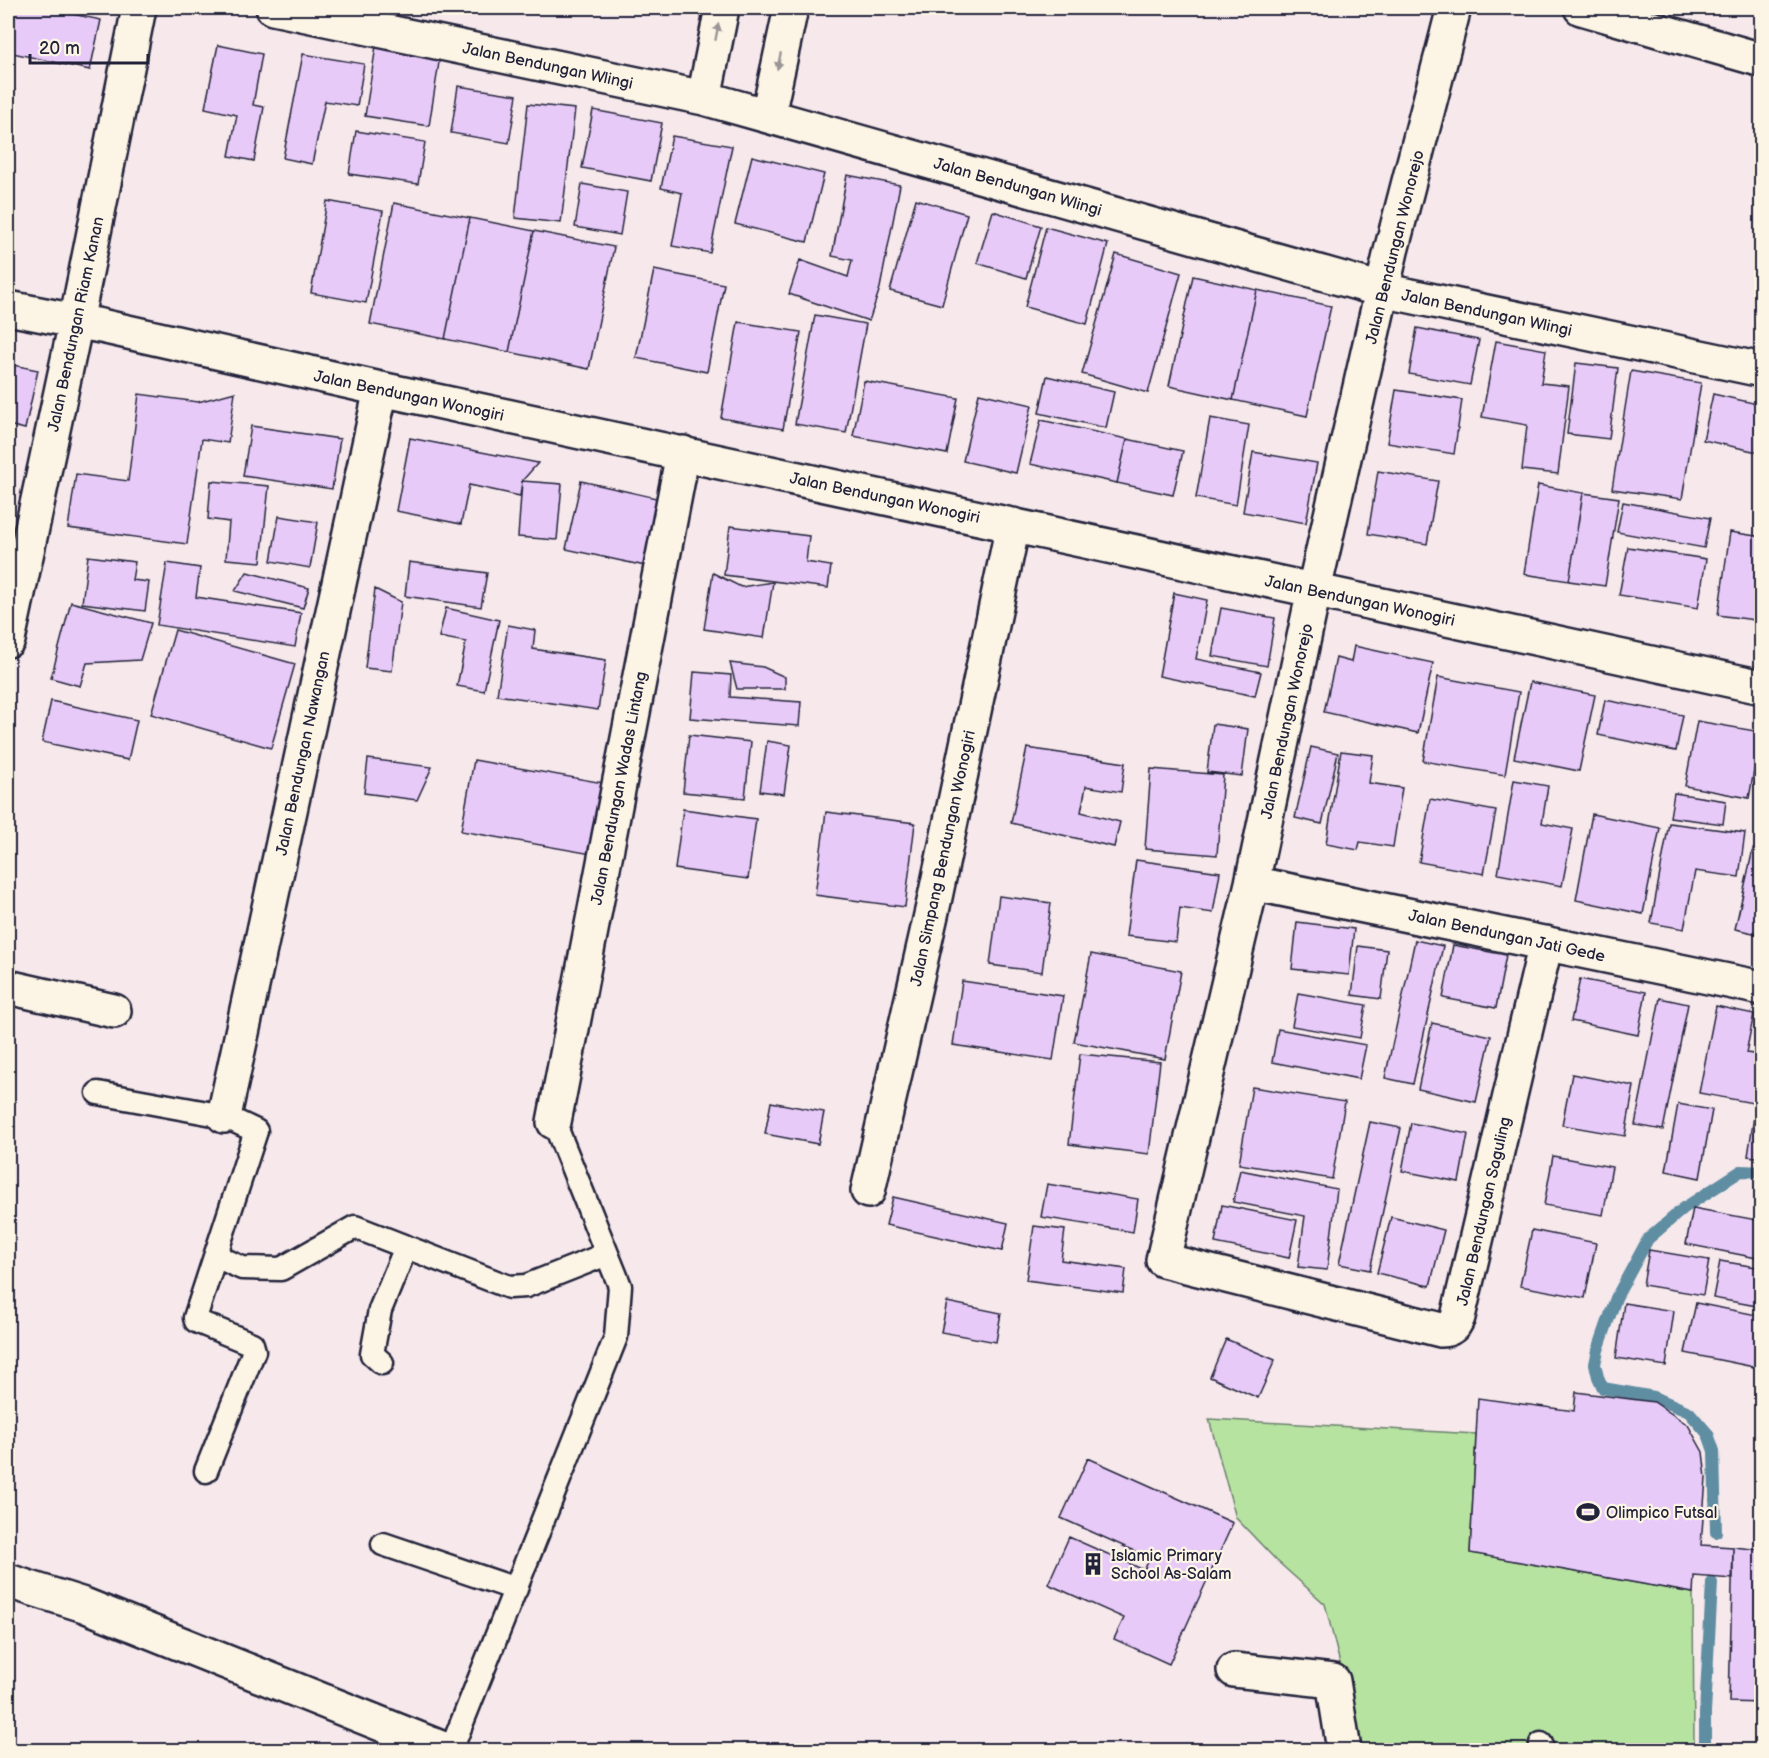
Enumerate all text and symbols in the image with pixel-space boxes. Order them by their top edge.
one-way arrow [713,22,722,41]
scale bar [30,27,148,65]
text: 20 m [39,38,80,59]
street label: Jalan Bendungan Wlingi [461,39,635,94]
one-way arrow [774,52,783,71]
street label: Jalan Bendungan Wonorejo [1362,148,1429,346]
street label: Jalan Bendungan Wlingi [931,154,1104,221]
street label: Jalan Bendungan Riam Kanan [44,215,109,434]
street label: Jalan Bendungan Wlingi [1400,286,1574,341]
street label: Jalan Bendungan Wonogiri [312,367,506,426]
street label: Jalan Bendungan Wonogiri [788,469,982,528]
street label: Jalan Bendungan Wonogiri [1263,572,1457,631]
street label: Jalan Bendungan Wonorejo [1257,622,1317,821]
street label: Jalan Bendungan Nawangan [273,649,334,857]
street label: Jalan Bendungan Wadas Lintang [587,670,651,907]
street label: Jalan Simpang Bendungan Wonogiri [907,729,980,988]
street label: Jalan Bendungan Jati Gede [1407,906,1607,967]
street label: Jalan Bendungan Saguling [1453,1115,1515,1308]
sports icon: Olimpico Futsal [1575,1499,1601,1525]
place label: Olimpico Futsal [1606,1504,1717,1523]
place label: Islamic Primary School As-Salam [1111,1547,1232,1584]
building icon: Islamic Primary School As-Salam [1080,1551,1106,1577]

